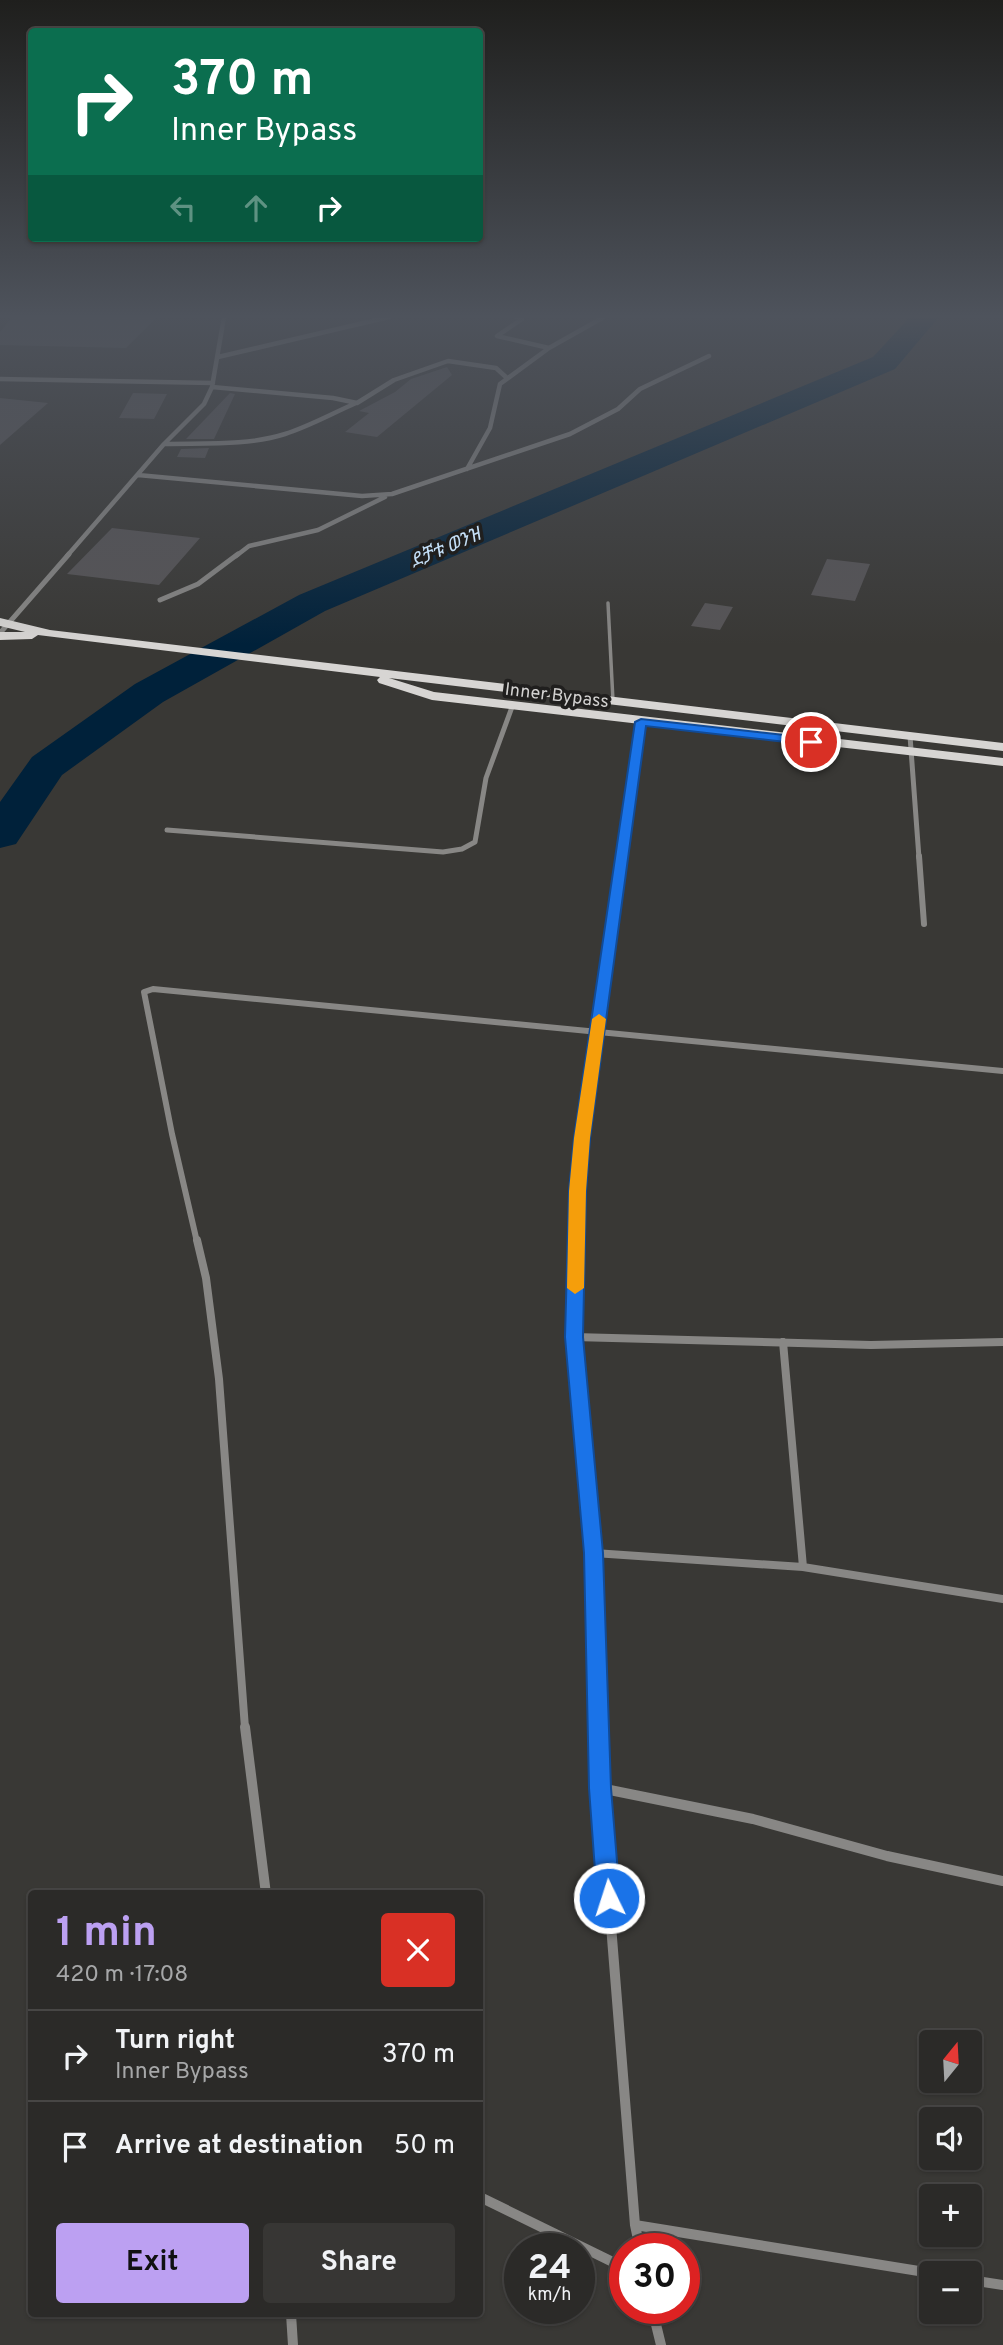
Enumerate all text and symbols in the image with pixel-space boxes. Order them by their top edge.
text: 370 m [171,51,313,113]
icon: right [56,56,147,147]
text: Inner Bypass [171,112,357,152]
icon: left [164,189,202,227]
icon: ahead [237,189,275,227]
icon: right [310,189,348,227]
water label: ደቻቱ ወንዝ [407,522,487,574]
street label: Inner Bypass [503,679,610,714]
pin [781,712,841,772]
icon: arrive [792,723,830,761]
position arrow [572,1861,646,1935]
text: 1 min [56,1908,157,1961]
button: close [381,1913,455,1987]
text: 420 m · 17:08 [56,1961,188,1990]
text: Turn right [115,2025,235,2058]
north arrow [919,2030,982,2093]
map controls [919,2030,982,2324]
icon: right [56,2037,94,2075]
text: 370 m [382,2039,455,2072]
text: Inner Bypass [115,2058,249,2087]
button: sound [919,2107,982,2170]
icon: arrive [56,2128,94,2166]
text: Arrive at destination [115,2130,363,2163]
text: 50 m [394,2130,455,2163]
button: + [919,2184,982,2247]
button: Exit [56,2223,249,2303]
button: Share [263,2223,455,2303]
speed limit sign: 30 [609,2233,700,2324]
text: 24 [528,2247,571,2291]
button: − [919,2261,982,2324]
text: km/h [528,2284,571,2307]

